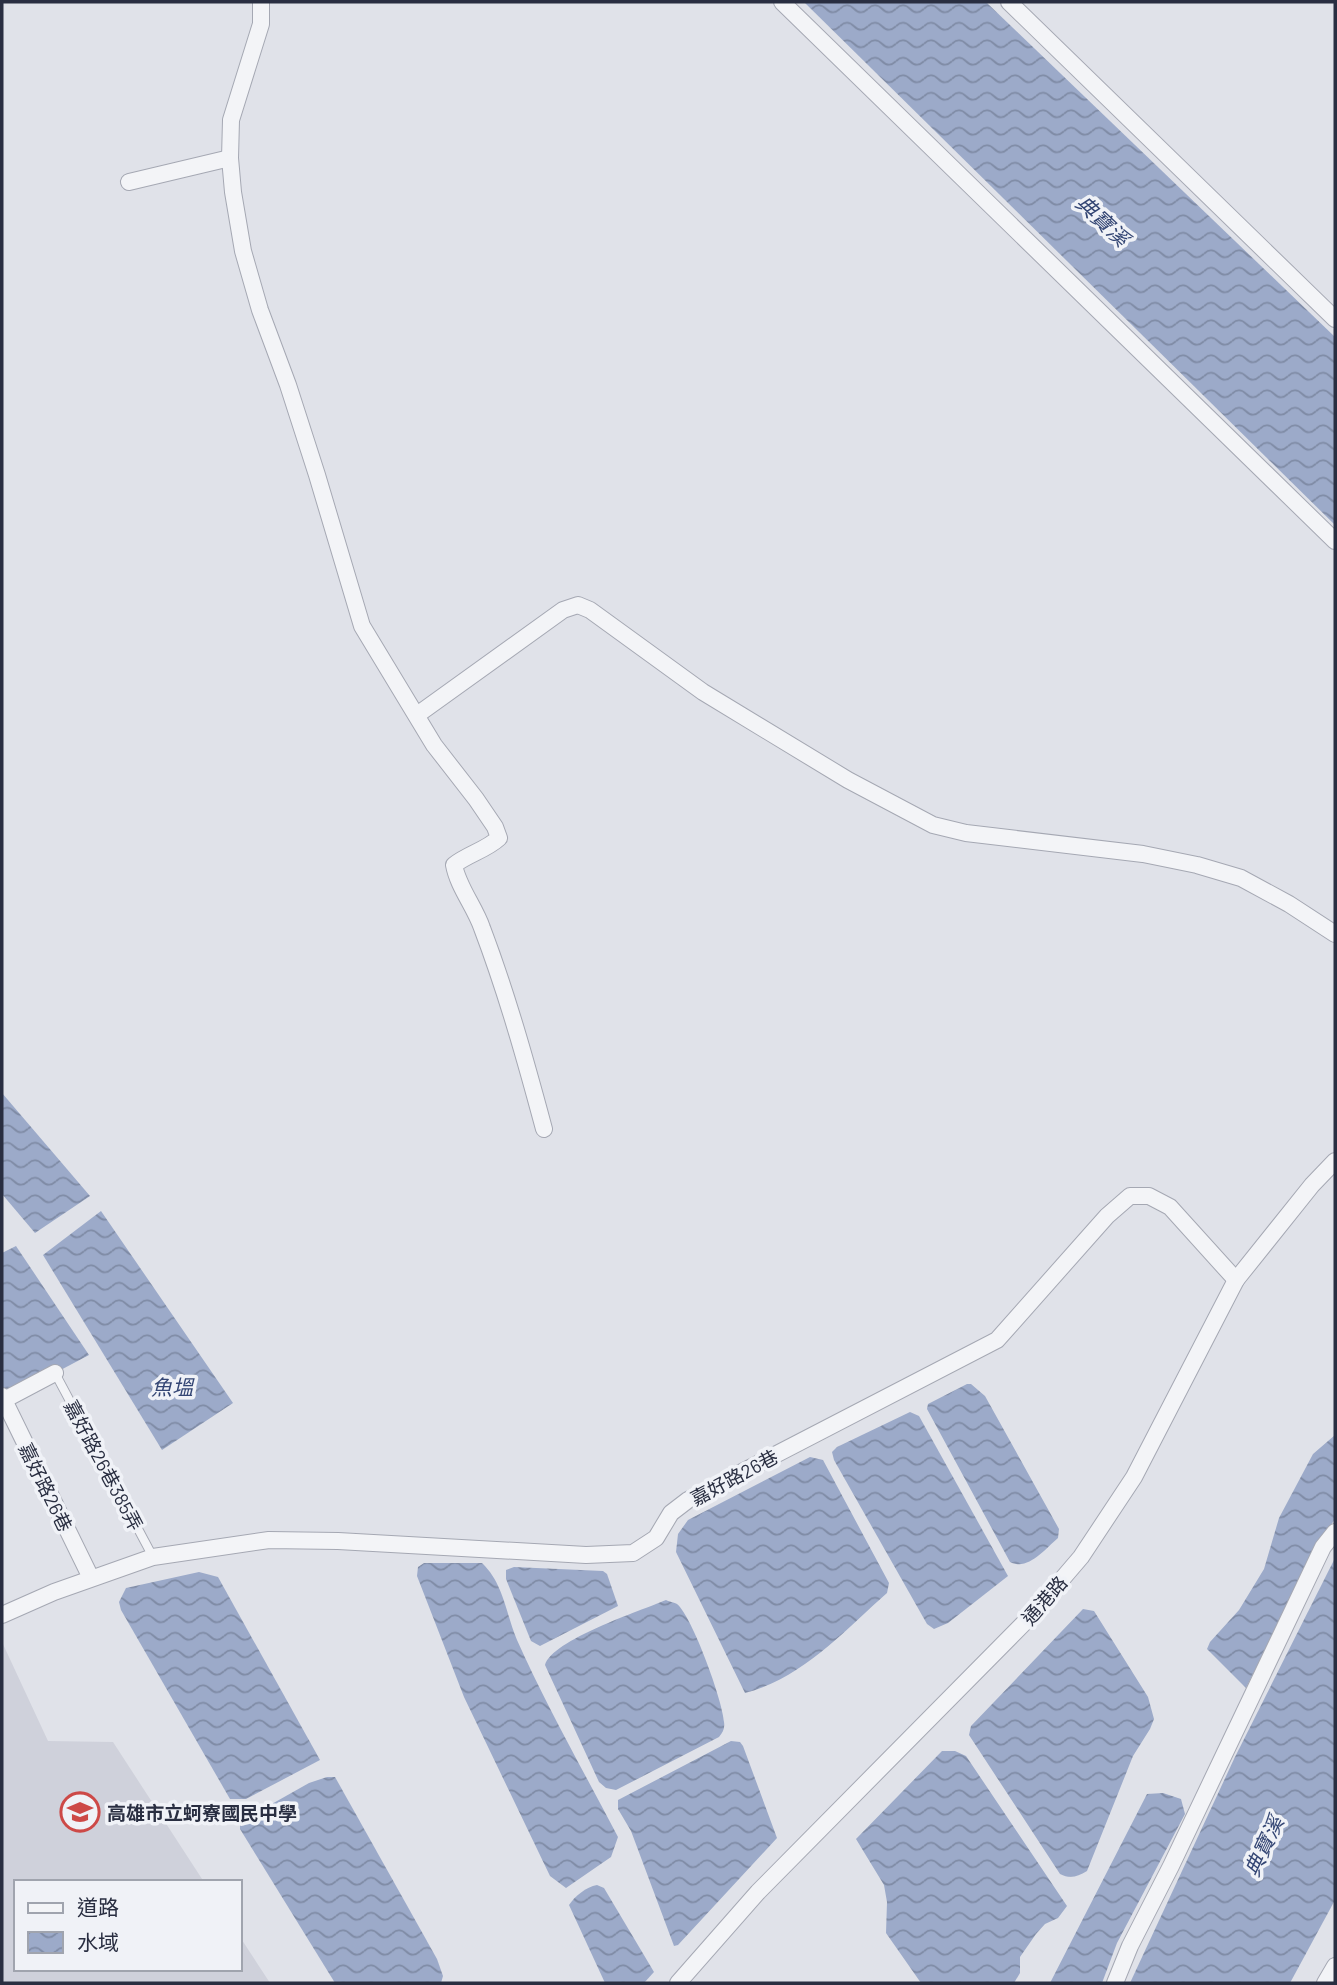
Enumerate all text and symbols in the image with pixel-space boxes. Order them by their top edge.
water label: 典寶溪 [1071,189,1137,253]
water label: 魚塭 [151,1374,195,1399]
street label: 嘉好路26巷385弄 [60,1396,148,1534]
street label: 嘉好路26巷 [15,1439,77,1535]
street label: 嘉好路26巷 [686,1444,782,1510]
street label: 通港路 [1017,1571,1071,1629]
school or university icon: 高雄市立蚵寮國民中學 [59,1791,101,1833]
place label: 高雄市立蚵寮國民中學 [107,1801,297,1824]
water label: 典寶溪 [1238,1809,1289,1880]
legend [14,1880,242,1971]
text: 道路 [77,1894,119,1919]
text: 水域 [77,1929,119,1954]

